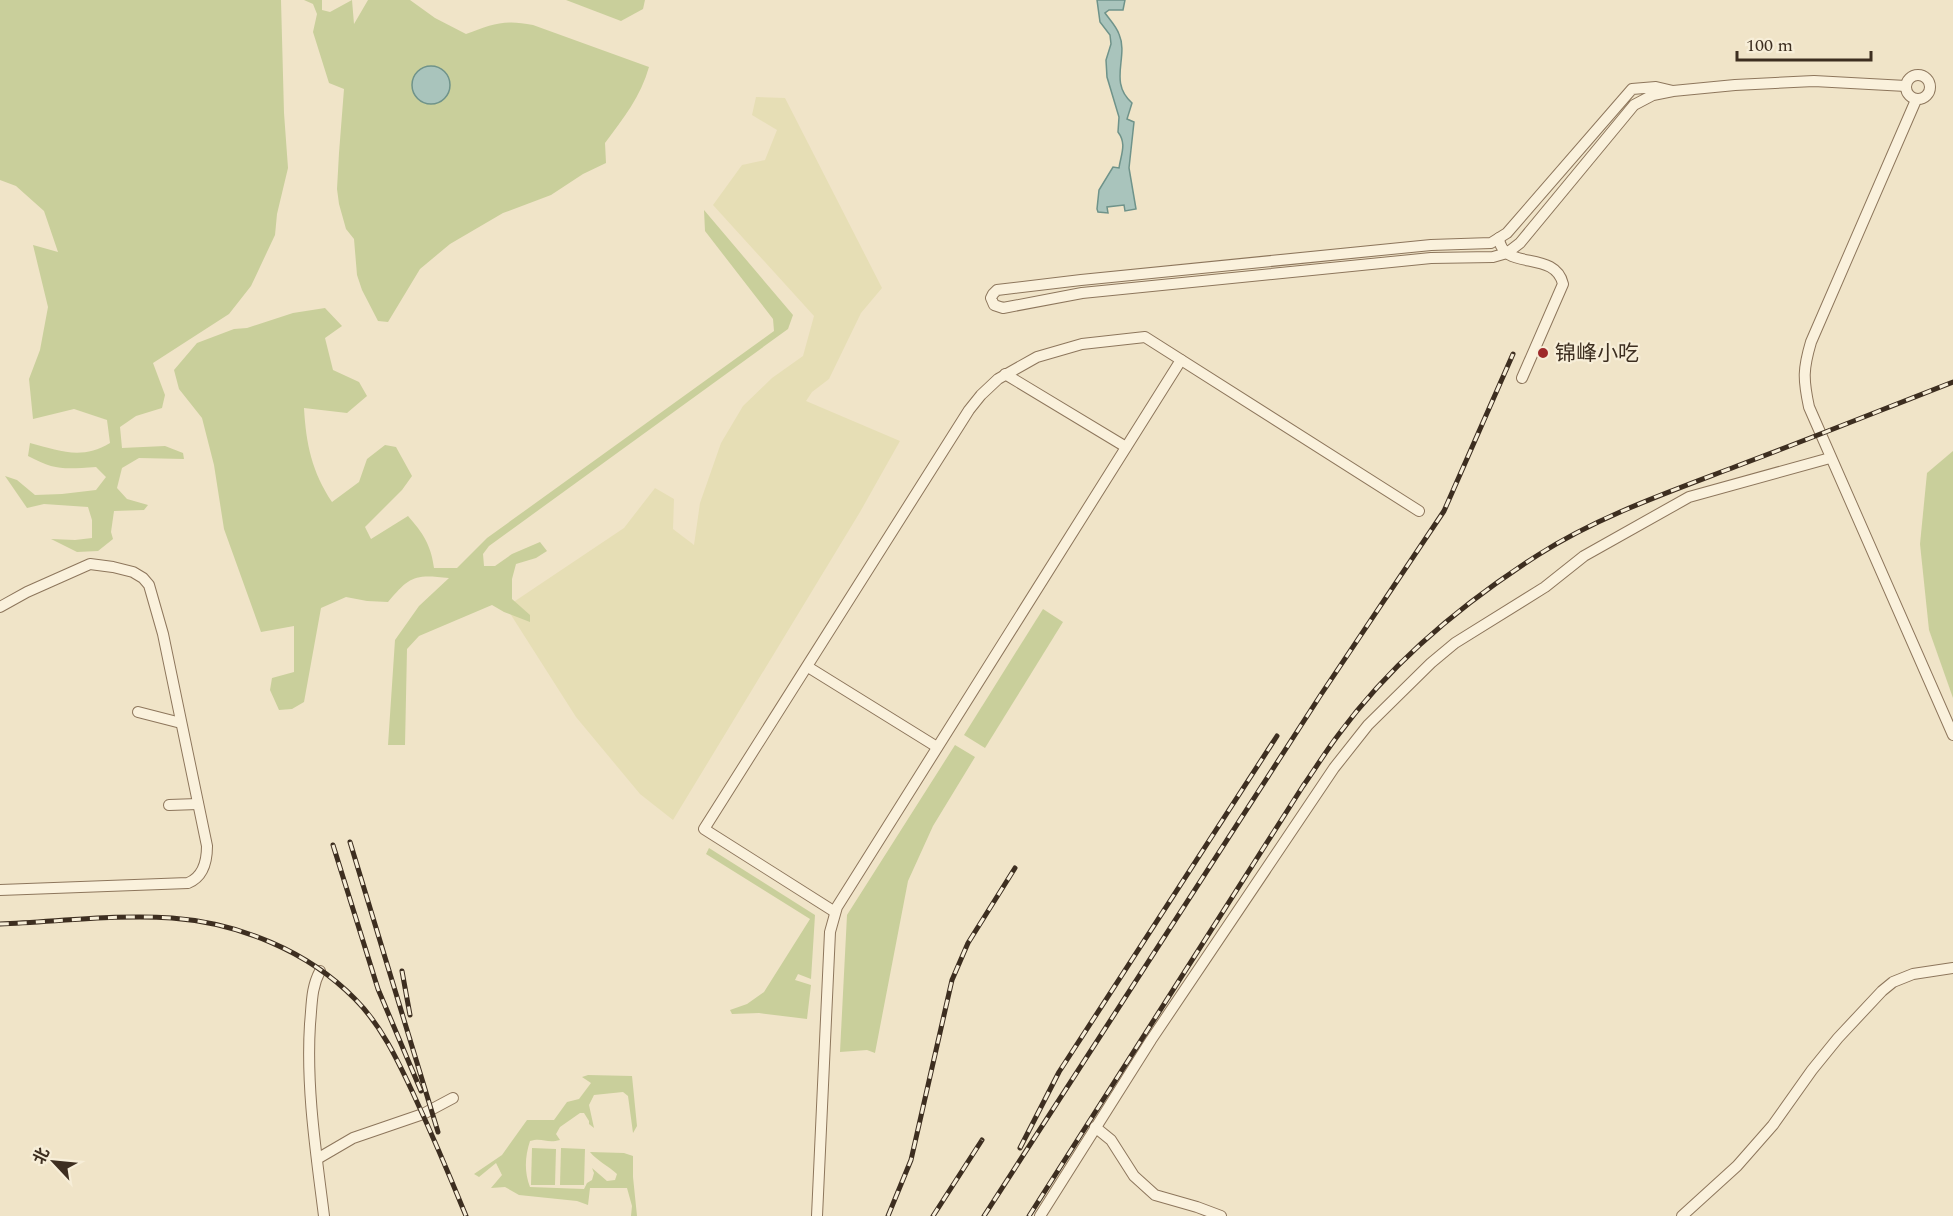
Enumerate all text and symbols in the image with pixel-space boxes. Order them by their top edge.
scale bar [1737,24,1870,62]
text: 100 m [1746,32,1793,59]
place label: 锦峰小吃 [1555,338,1639,370]
marker: 锦峰小吃 [1536,346,1550,360]
north arrow [24,1132,84,1192]
text: 北 [27,1143,56,1168]

